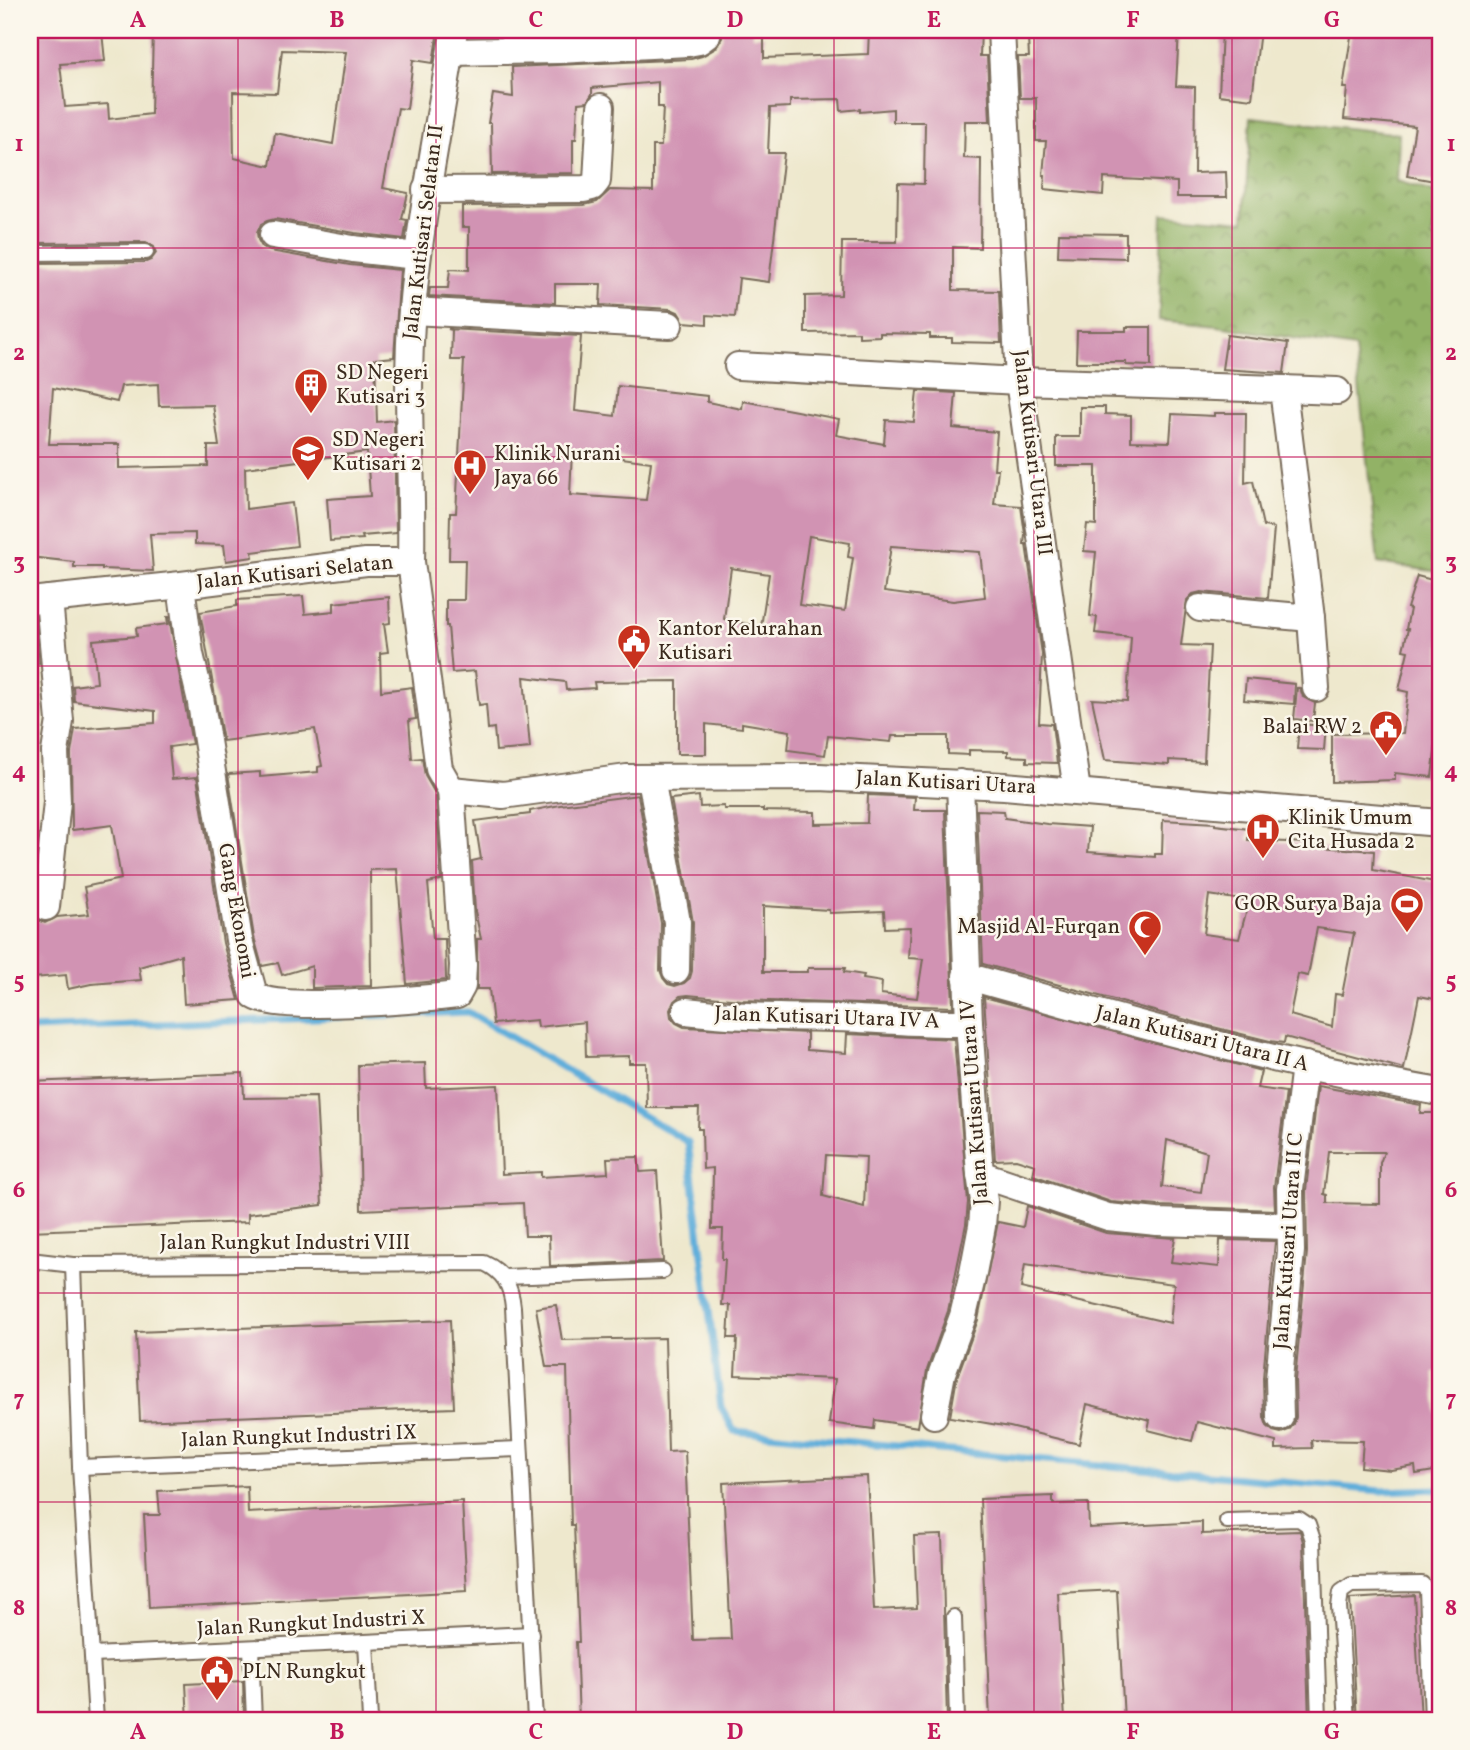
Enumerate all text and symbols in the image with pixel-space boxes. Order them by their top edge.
text: A [130,5,146,37]
text: B [329,5,345,37]
text: C [529,5,543,37]
text: D [727,5,744,37]
text: E [927,5,941,37]
text: F [1126,5,1140,37]
text: G [1324,5,1340,37]
street label: Jalan Kutisari Selatan II [396,123,452,341]
text: 1 [14,129,24,161]
text: 1 [1446,129,1456,161]
text: 2 [13,338,25,370]
text: 2 [1445,338,1457,370]
street label: Jalan Kutisari Utara III [1005,348,1059,558]
place label: SD Negeri Kutisari 3 [336,359,428,412]
building icon: SD Negeri Kutisari 3 [292,366,330,415]
place label: SD Negeri Kutisari 2 [332,426,424,479]
school or university icon: SD Negeri Kutisari 2 [289,433,327,482]
place label: Klinik Nurani Jaya 66 [494,440,621,493]
hospital icon: Klinik Nurani Jaya 66 [451,447,489,496]
text: 3 [13,547,25,579]
text: 3 [1445,547,1457,579]
street label: Jalan Kutisari Selatan [195,548,395,598]
place label: Kantor Kelurahan Kutisari [658,615,823,668]
public building icon: Kantor Kelurahan Kutisari [615,622,653,671]
public building icon: Balai RW 2 [1367,708,1405,757]
place label: Balai RW 2 [1262,713,1362,742]
text: 4 [12,756,26,788]
text: 4 [1444,756,1458,788]
street label: Jalan Kutisari Utara [855,764,1037,802]
place label: Klinik Umum Cita Husada 2 [1288,804,1415,857]
hospital icon: Klinik Umum Cita Husada 2 [1244,811,1282,860]
street label: Gang Ekonomi [210,841,262,981]
sports icon: GOR Surya Baja [1388,885,1426,934]
place label: GOR Surya Baja [1235,890,1382,919]
mosque icon: Masjid Al-Furqan [1126,908,1164,957]
place label: Masjid Al-Furqan [957,913,1120,942]
text: 5 [13,966,25,998]
text: 5 [1445,966,1457,998]
street label: Jalan Kutisari Utara IV [953,998,997,1206]
street label: Jalan Kutisari Utara II A [1092,998,1312,1080]
street label: Jalan Kutisari Utara IV A [714,1000,940,1036]
street label: Jalan Kutisari Utara II C [1267,1131,1311,1351]
text: 6 [13,1175,25,1207]
text: 6 [1445,1175,1457,1207]
street label: Jalan Rungkut Industri VIII [160,1229,410,1258]
text: 7 [14,1384,25,1416]
text: 7 [1446,1384,1457,1416]
street label: Jalan Rungkut Industri IX [181,1418,417,1456]
text: 8 [13,1593,25,1625]
text: 8 [1445,1593,1457,1625]
street label: Jalan Rungkut Industri X [196,1604,426,1644]
public building icon: PLN Rungkut [198,1653,236,1702]
place label: PLN Rungkut [242,1658,366,1687]
text: A [130,1717,146,1749]
text: B [329,1717,345,1749]
text: C [529,1717,543,1749]
text: D [727,1717,744,1749]
text: E [927,1717,941,1749]
text: F [1126,1717,1140,1749]
text: G [1324,1717,1340,1749]

